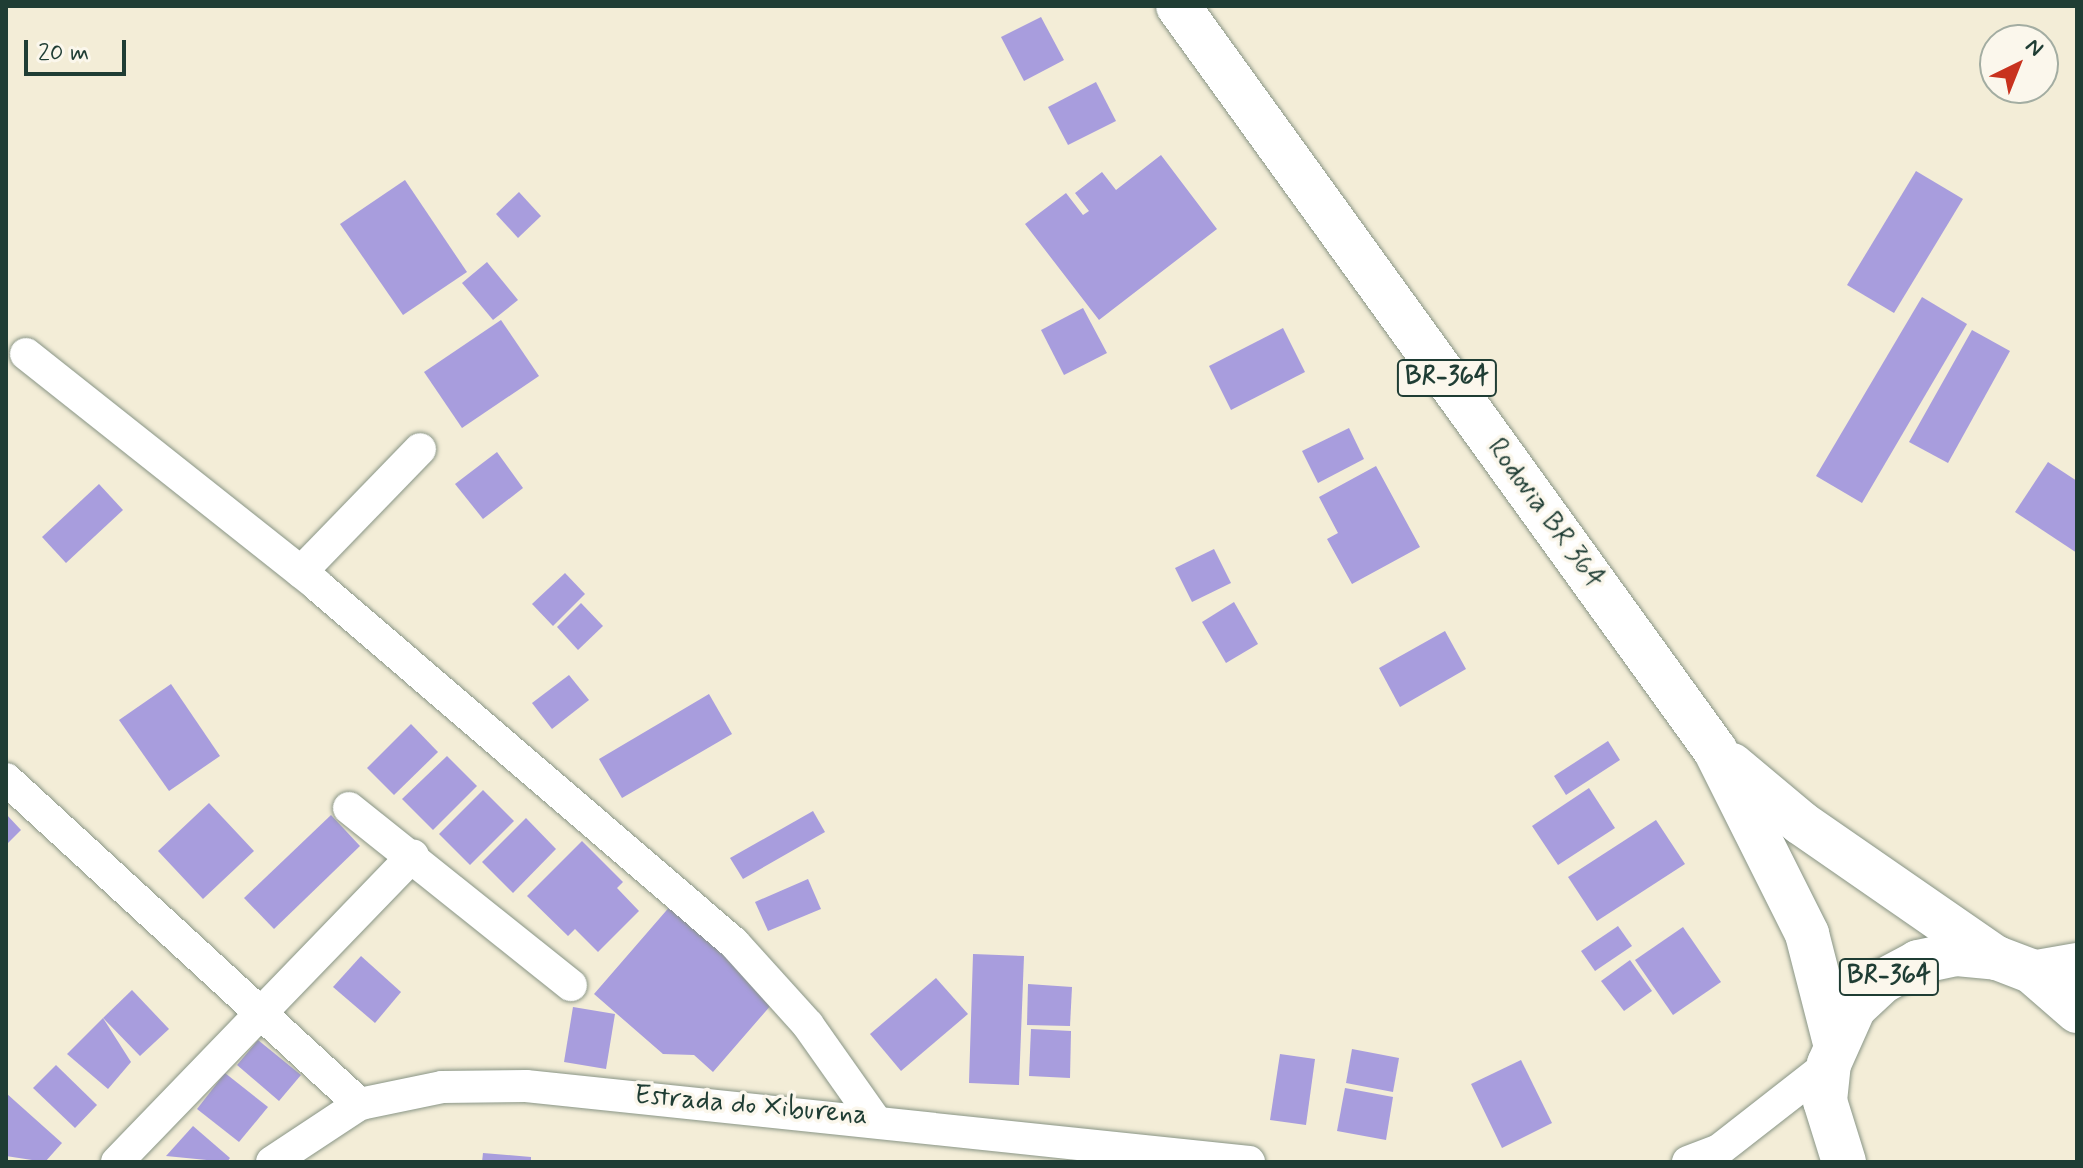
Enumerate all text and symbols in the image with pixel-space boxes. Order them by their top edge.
scale bar [28,24,130,74]
north arrow [1979,24,2059,104]
text: N [2019,33,2049,63]
text: 20 m [38,38,89,69]
road number: BR-364 [1395,356,1499,400]
street label: Rodovia BR 364 [1479,432,1611,596]
road number: BR-364 [1837,955,1941,999]
street label: Estrada do Xiburena [633,1079,869,1133]

